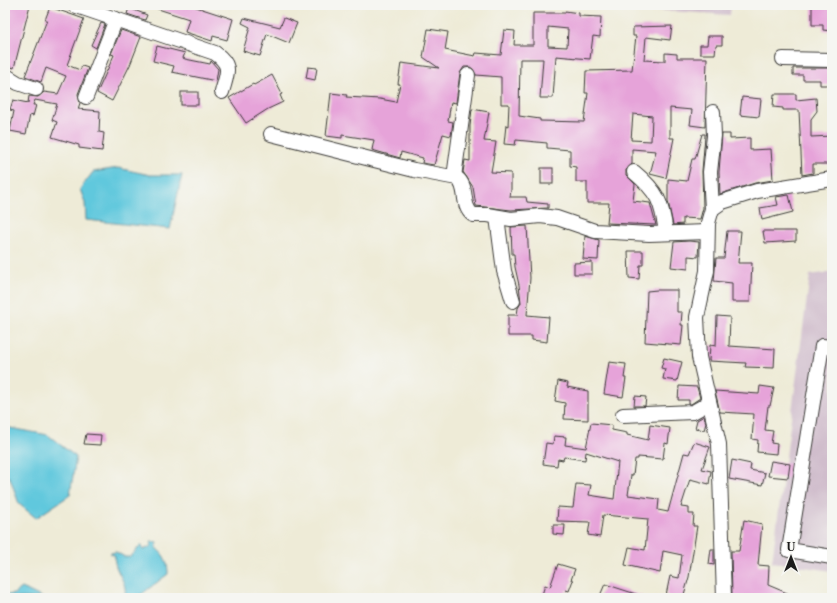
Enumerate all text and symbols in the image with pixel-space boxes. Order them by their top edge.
north arrow [771,537,811,577]
text: U [787,540,796,554]

